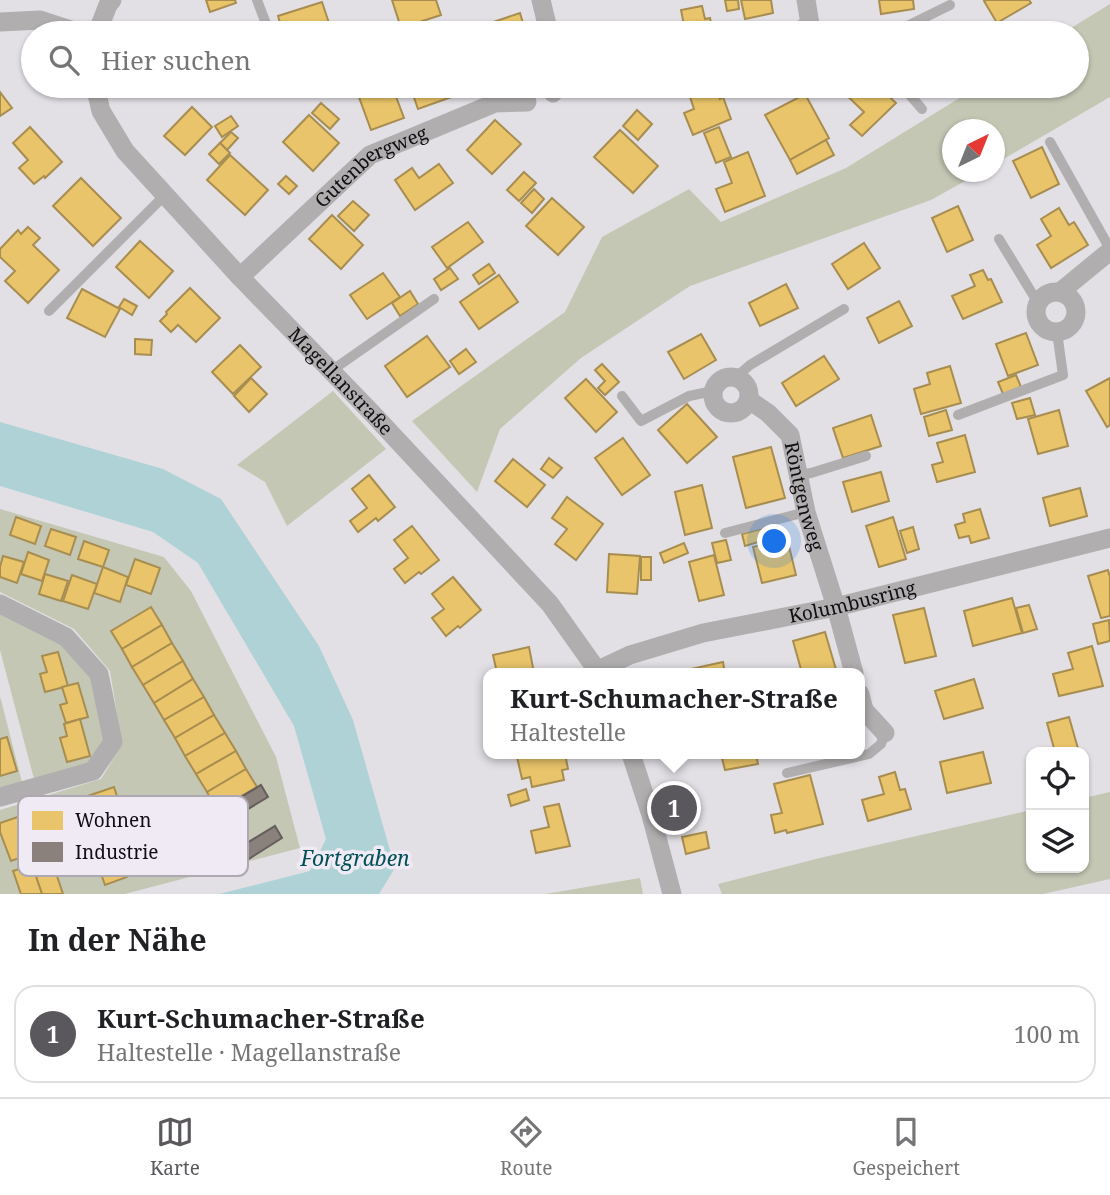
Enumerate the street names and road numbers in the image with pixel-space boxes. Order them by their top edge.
street label: Gutenbergweg [309,120,431,213]
street label: Magellanstraße [283,322,399,441]
street label: Röntgenweg [779,439,830,554]
street label: Kolumbusring [786,574,918,629]

